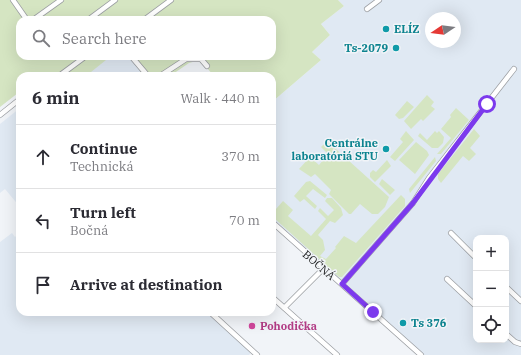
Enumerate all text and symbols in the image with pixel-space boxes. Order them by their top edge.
north arrow [425,12,461,48]
search box [16,16,276,60]
place label: ELÍZ [394,21,419,36]
marker: ELÍZ [381,24,391,34]
icon: search [30,27,52,49]
text: Search here [62,29,147,48]
place label: Ts-2079 [344,41,388,55]
marker: Ts-2079 [391,43,401,53]
text: 6 min [32,87,80,109]
text: Walk · 440 m [181,90,260,107]
route start [478,95,496,113]
place label: Centrálne laboratóriá STU [292,136,379,163]
text: Continue [70,139,137,158]
marker: Centrálne laboratóriá STU [381,144,391,154]
icon: ahead [32,146,54,168]
text: 370 m [221,148,260,165]
text: Technická [70,158,133,175]
text: Turn left [70,203,136,222]
icon: left [32,210,54,232]
text: 70 m [229,212,260,229]
text: Bočná [70,222,108,239]
map controls [473,235,509,343]
button: + [473,235,509,271]
street label: BOČNÁ [300,247,338,283]
button: − [473,271,509,307]
icon: arrive [32,274,54,296]
text: Arrive at destination [70,275,222,294]
route end [364,303,382,321]
button: locate [473,307,509,343]
place label: Ts 376 [411,316,447,330]
marker: Ts 376 [398,318,408,328]
place label: Pohodička [260,319,317,333]
marker: Pohodička [247,321,257,331]

